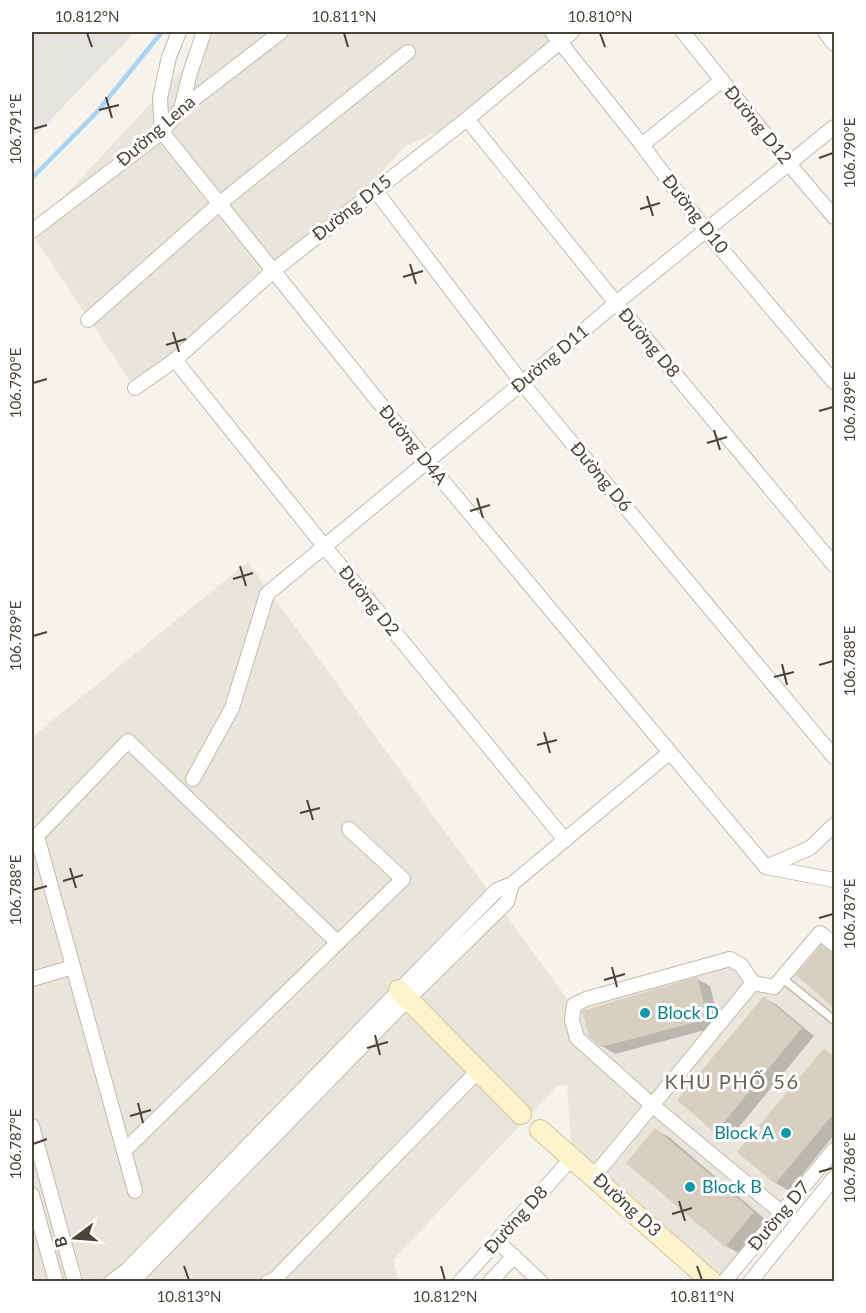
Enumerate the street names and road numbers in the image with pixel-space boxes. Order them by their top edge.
street label: Đường D12 [720,81,797,168]
street label: Đường Lena [111,90,199,170]
street label: Đường D15 [307,169,395,245]
street label: Đường D10 [658,169,734,257]
street label: Đường D8 [614,303,685,382]
street label: Đường D11 [506,319,593,397]
street label: Đường D4A [375,400,453,489]
street label: Đường D6 [566,437,637,516]
street label: Đường D2 [335,561,405,640]
street label: Đường D3 [589,1168,666,1241]
street label: Đường D7 [743,1176,814,1255]
street label: Đường D8 [479,1181,552,1258]

